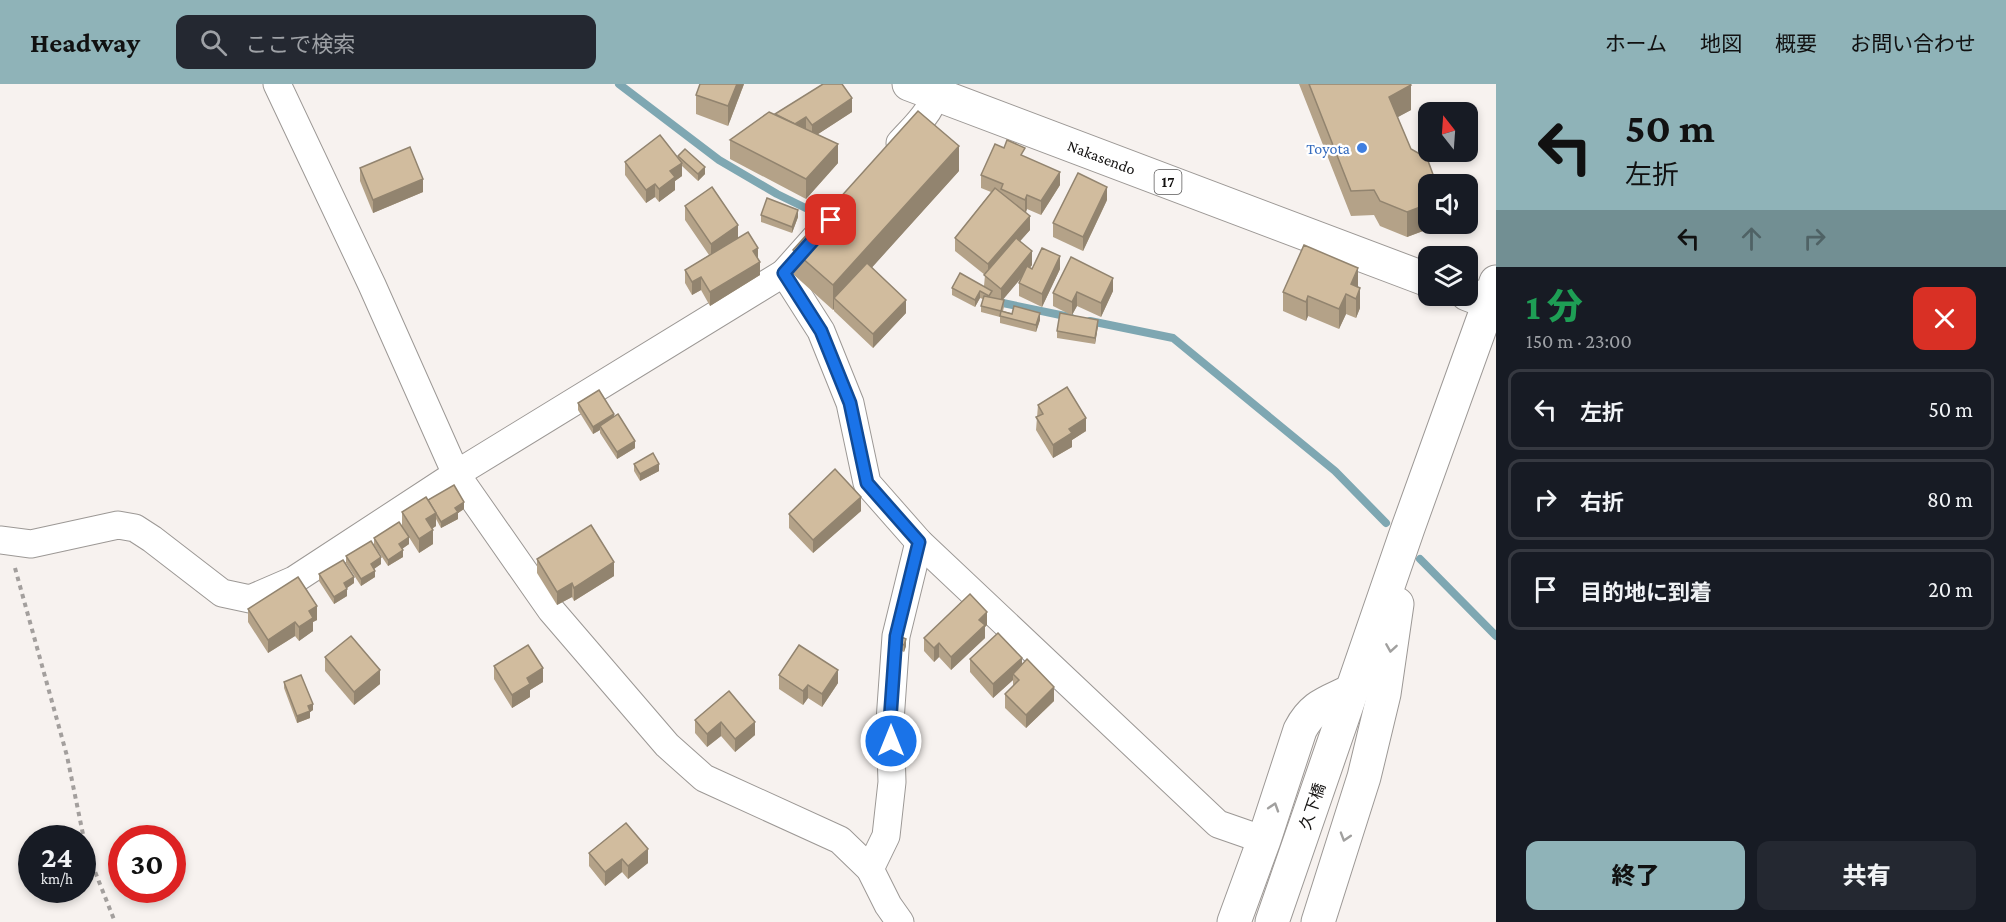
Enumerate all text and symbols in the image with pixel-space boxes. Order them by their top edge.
search box [176,15,596,69]
icon: search [197,26,230,59]
text: Headway [30,27,140,58]
text: ここで検索 [245,32,355,57]
text: ホーム [1605,32,1667,56]
text: 地図 [1700,32,1742,56]
text: 概要 [1775,32,1817,56]
text: お問い合わせ [1850,32,1976,56]
north arrow [1418,102,1478,162]
map controls [1418,102,1478,306]
text: 50 m [1625,104,1715,151]
icon: left [1526,108,1604,186]
street label: Nakasendo [1065,137,1138,178]
place label: Toyota [1306,140,1351,158]
marker: Toyota [1355,141,1369,155]
text: 左折 [1625,160,1679,190]
road number: 17 [1154,170,1182,194]
button: sound [1418,174,1478,234]
pin [805,194,856,245]
icon: arrive [814,203,847,236]
icon: left [1672,222,1705,255]
icon: ahead [1735,222,1768,255]
icon: right [1798,222,1831,255]
button: layers [1418,246,1478,306]
text: 1 分 [1526,287,1583,327]
button: close [1913,287,1976,350]
text: 150 m · 23:00 [1526,330,1632,352]
icon: left [1529,393,1562,426]
text: 50 m [1928,397,1973,422]
text: 左折 [1580,400,1624,425]
icon: right [1529,483,1562,516]
text: 80 m [1927,487,1973,512]
text: 右折 [1580,490,1624,515]
icon: arrive [1529,573,1562,606]
text: 20 m [1928,577,1973,602]
text: 目的地に到着 [1580,580,1712,605]
one-way arrow [1385,643,1398,653]
position arrow [859,709,923,773]
street label: 久下橋 [1297,781,1328,832]
one-way arrow [1267,802,1279,813]
speed limit sign: 30 [108,825,186,903]
one-way arrow [1340,831,1352,842]
text: 24 [41,840,73,873]
button: 終了 [1526,841,1745,910]
button: 共有 [1757,841,1976,910]
text: km/h [41,871,73,887]

